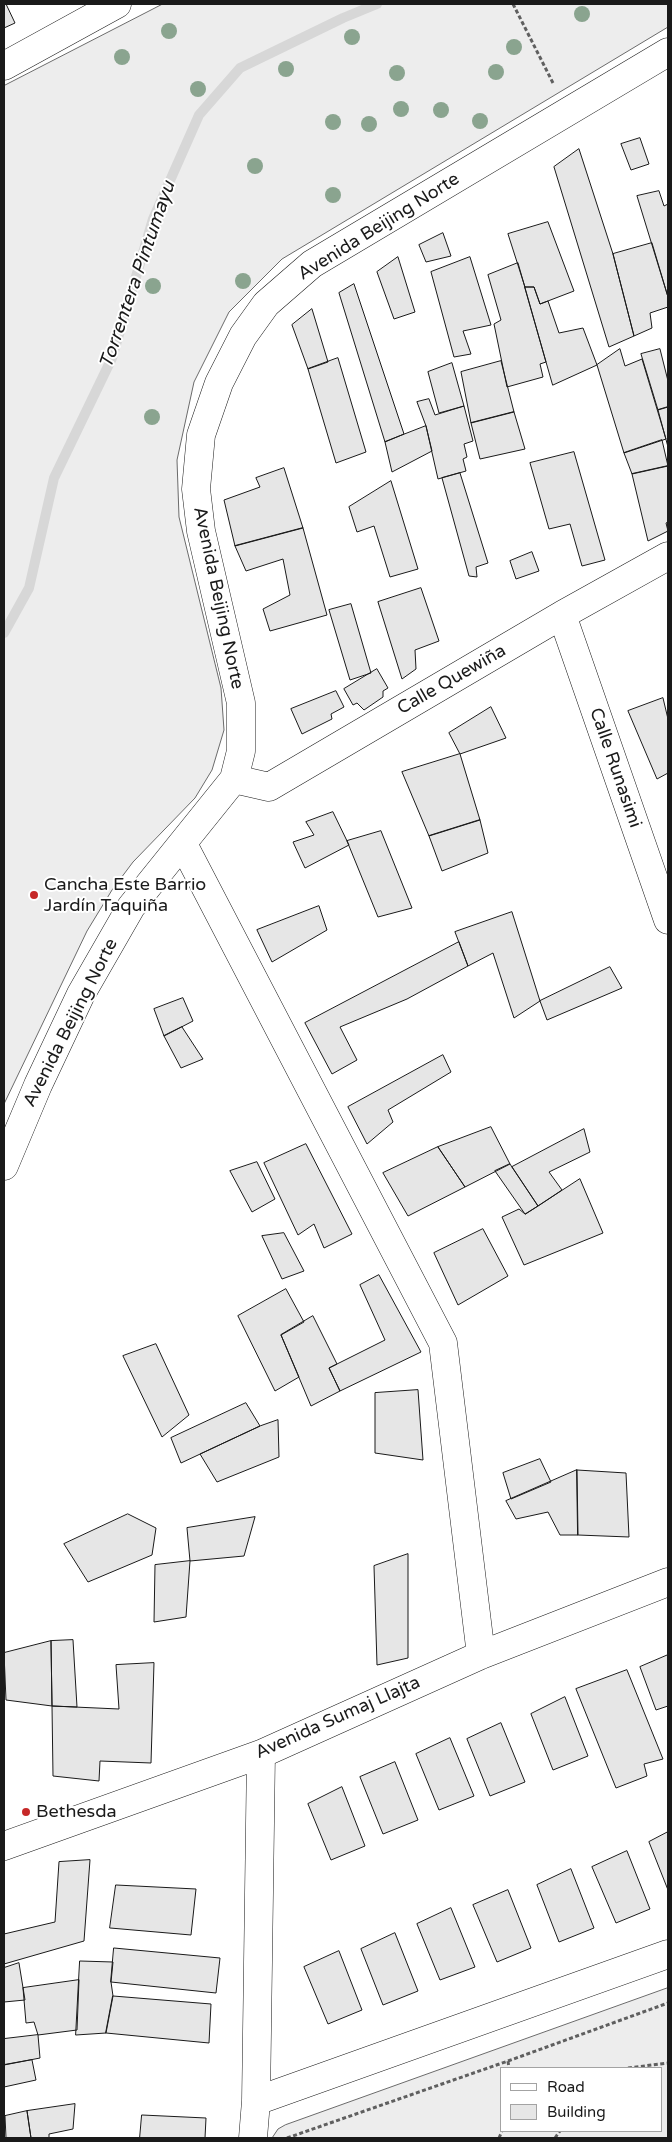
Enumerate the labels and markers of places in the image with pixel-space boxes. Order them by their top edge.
place label: Cancha Este Barrio Jardín Taquiña [44,874,206,916]
marker: Cancha Este Barrio Jardín Taquiña [28,889,40,901]
place label: Bethesda [36,1801,117,1823]
marker: Bethesda [20,1806,32,1818]

